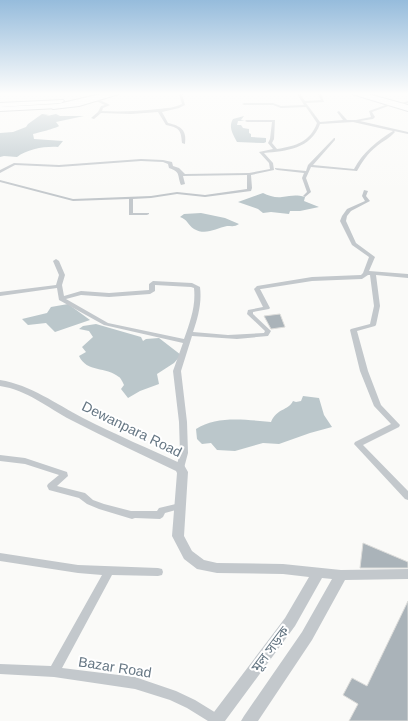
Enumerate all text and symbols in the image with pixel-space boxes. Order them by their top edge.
street label: Dewanpara Road [80,398,184,460]
street label: মূল সড়ক [247,623,293,676]
street label: Bazar Road [77,653,153,681]

